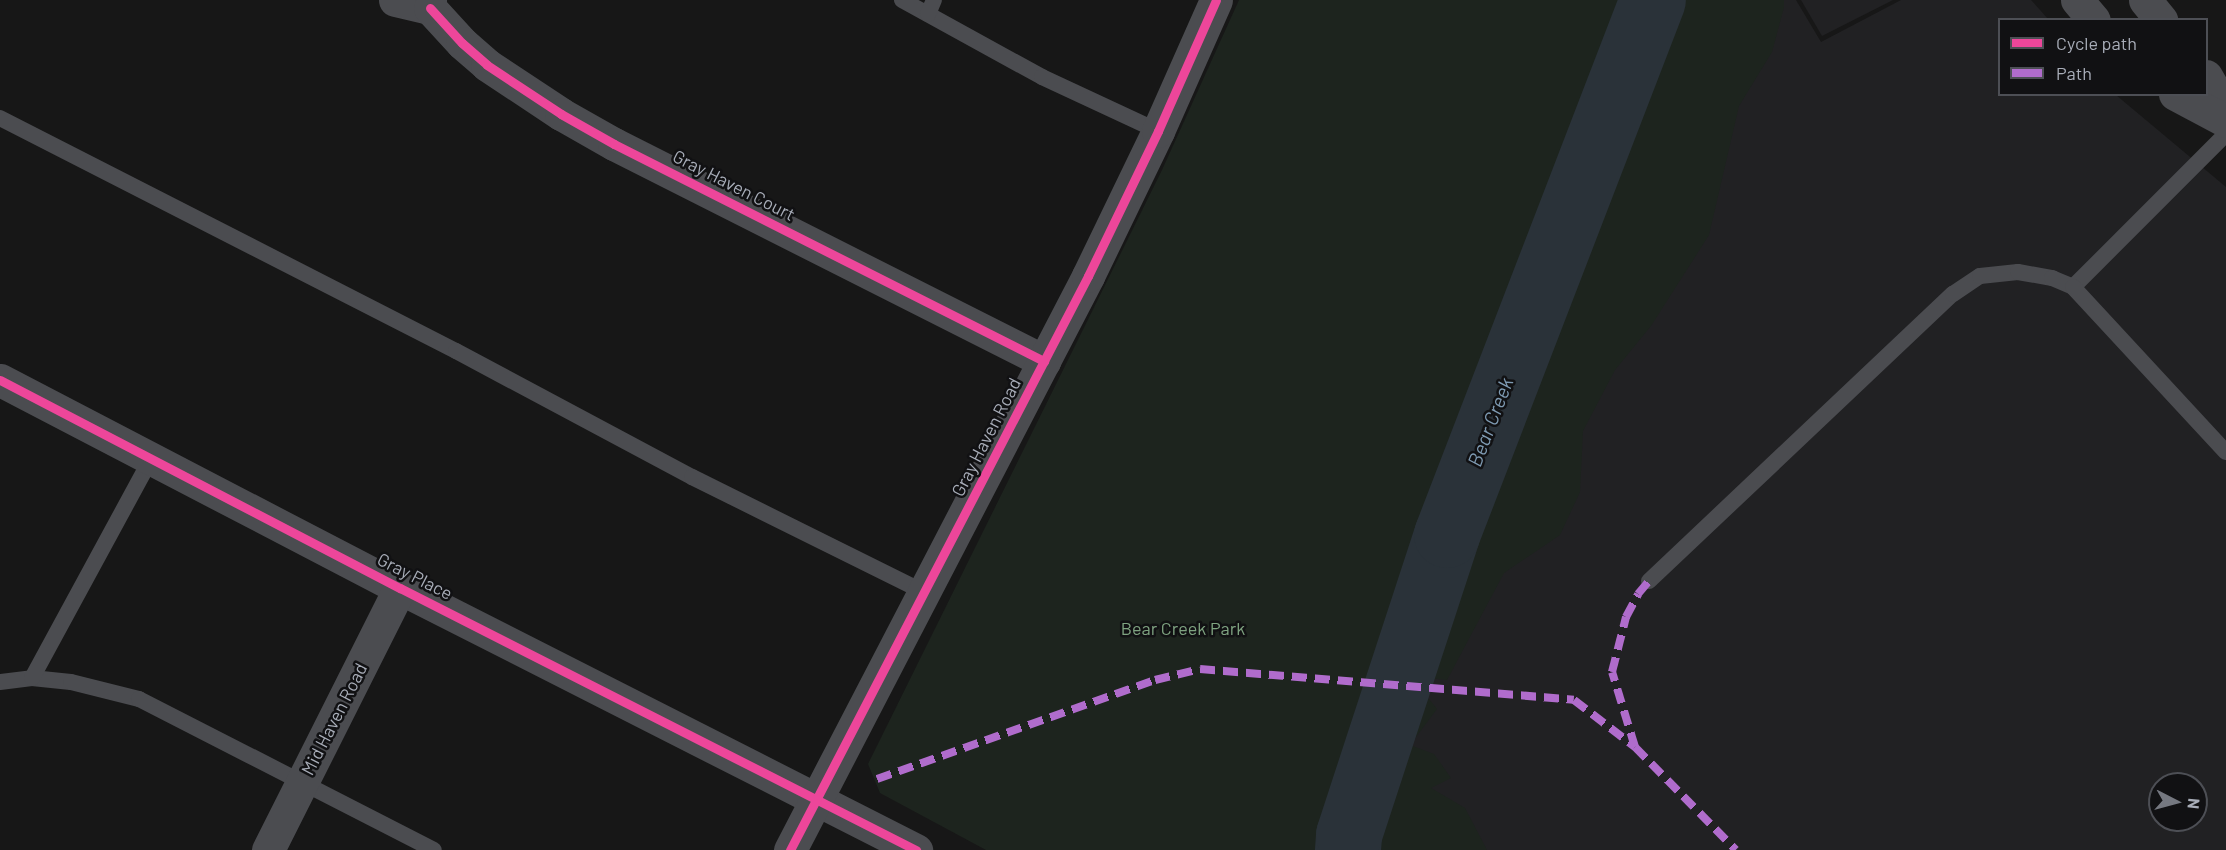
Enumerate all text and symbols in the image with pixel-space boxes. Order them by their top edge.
legend [1998,18,2208,96]
text: Cycle path [2056,32,2137,54]
text: Path [2056,62,2092,84]
street label: Gray Haven Court [669,145,799,225]
street label: Gray Haven Road [947,374,1025,500]
water label: Bear Creek [1462,374,1518,470]
street label: Gray Place [374,548,456,604]
park label: Bear Creek Park [1121,617,1245,639]
street label: Mid Haven Road [297,659,371,779]
north arrow [2148,772,2208,832]
text: N [2184,797,2204,810]

